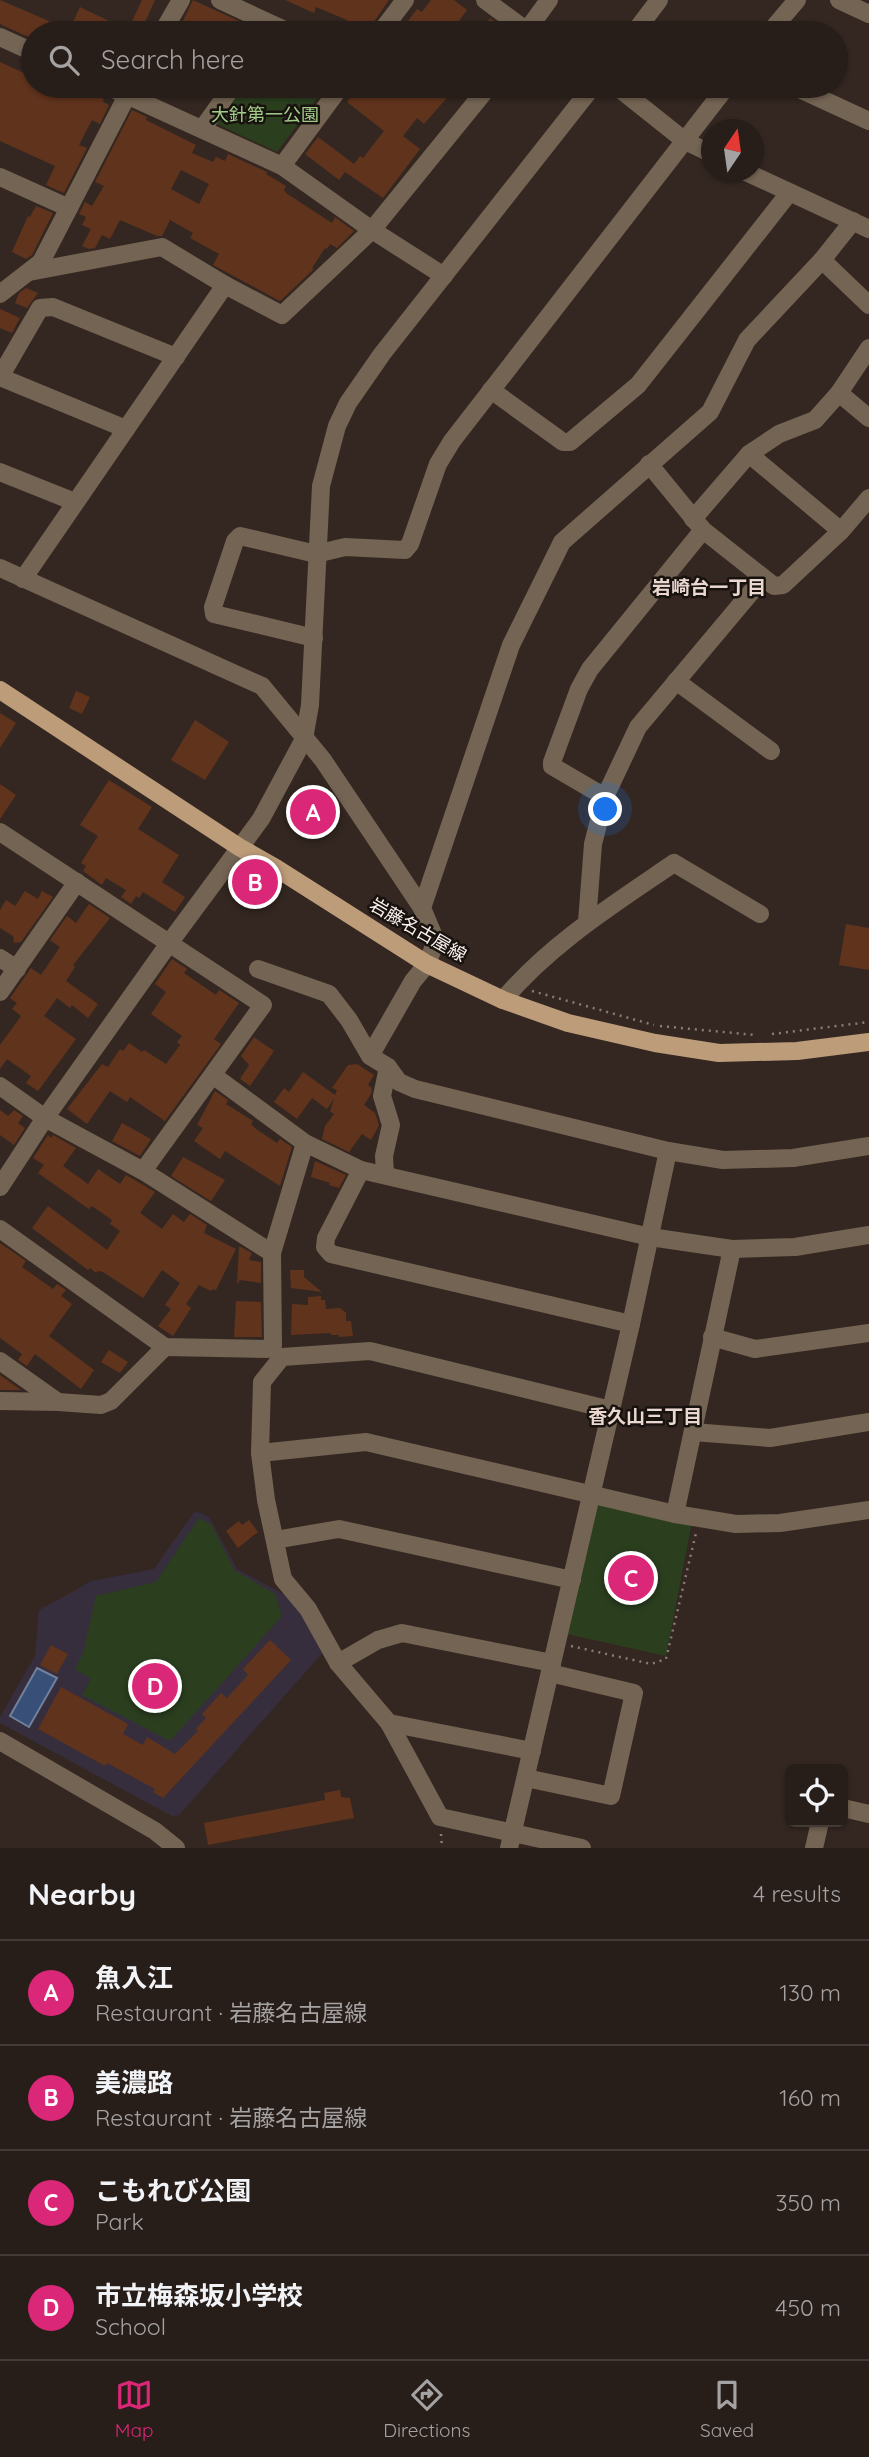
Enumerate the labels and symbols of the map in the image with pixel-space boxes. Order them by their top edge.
park label: 大針第一公園 [211,103,319,126]
north arrow [701,119,764,182]
district label: 岩崎台一丁目 [652,575,766,599]
pin: A [290,786,336,838]
your location [588,792,622,826]
pin: B [232,856,278,908]
street label: 岩藤名古屋線 [366,893,471,967]
district label: 香久山三丁目 [588,1404,702,1428]
pin: C [608,1552,654,1604]
pin: D [132,1660,178,1712]

